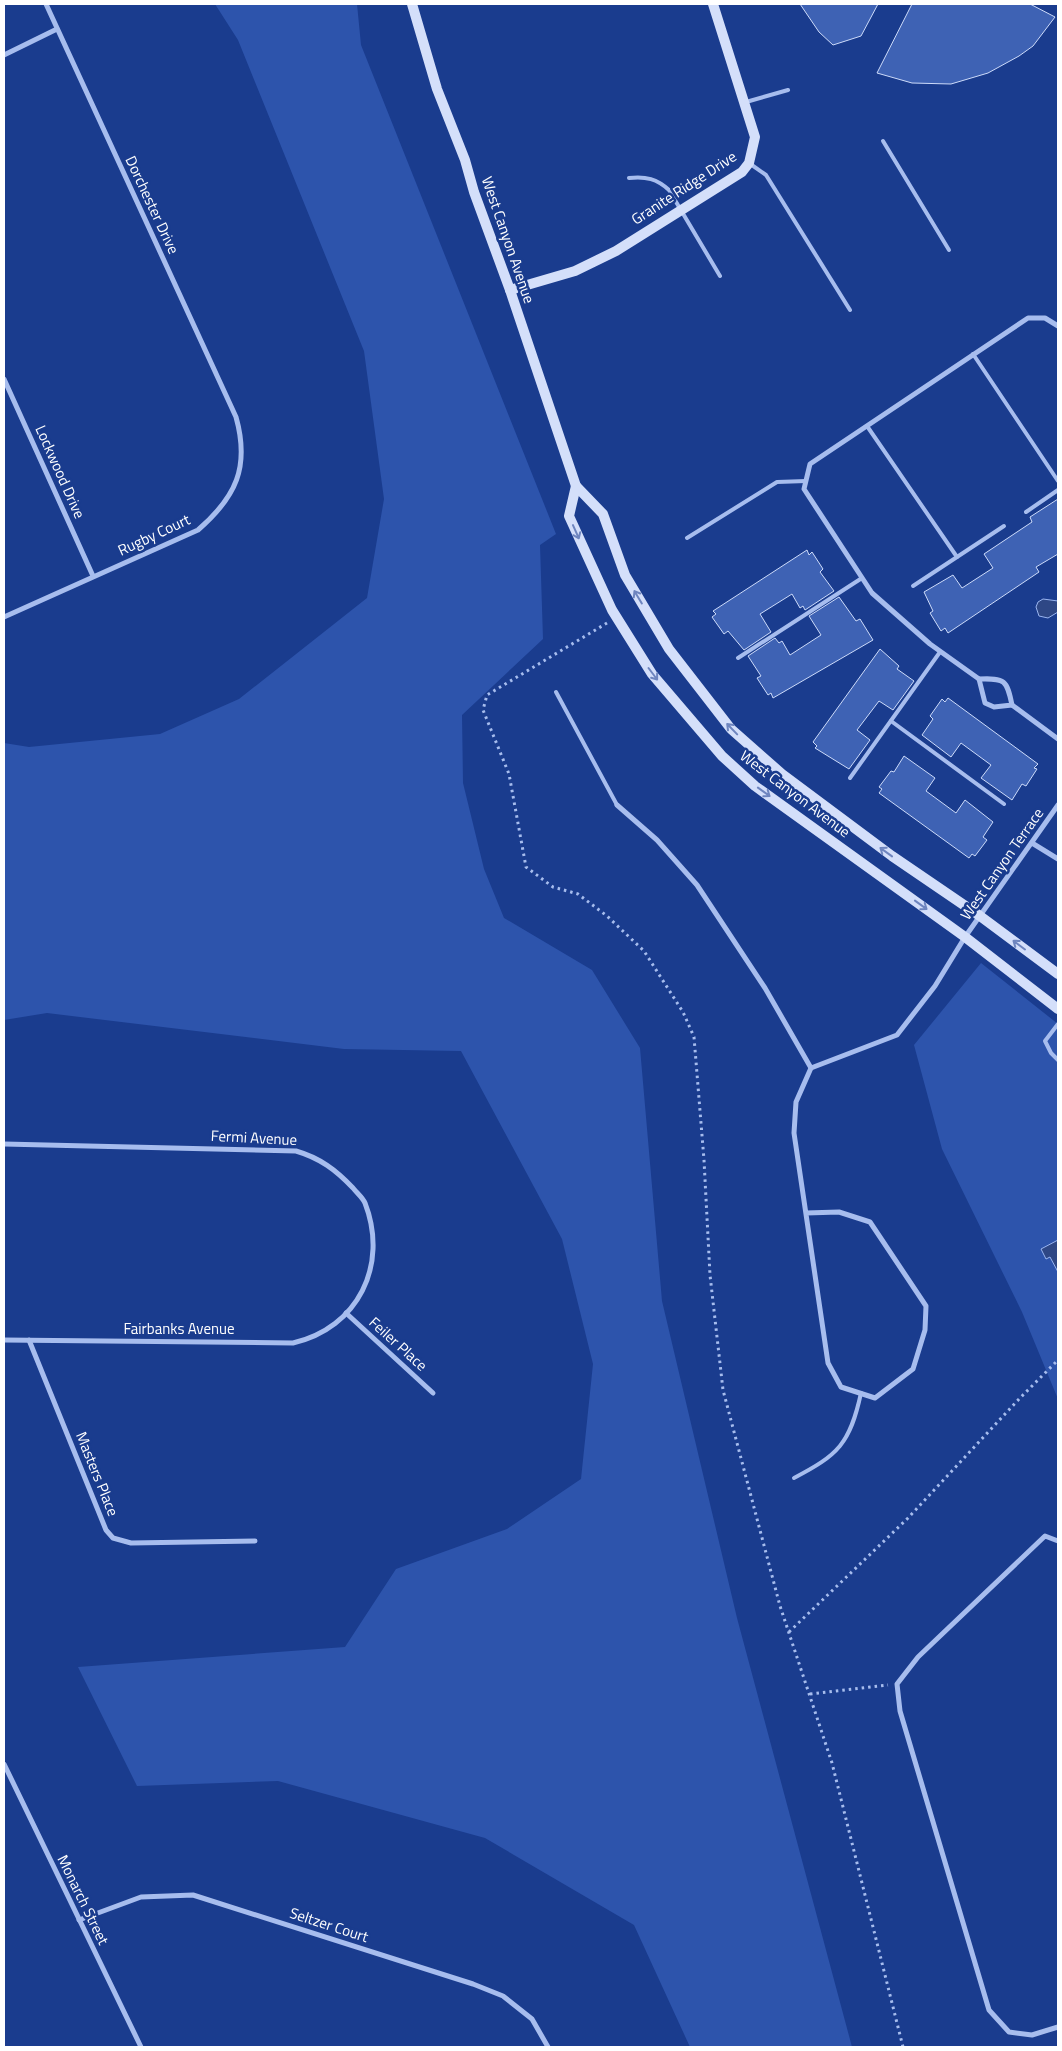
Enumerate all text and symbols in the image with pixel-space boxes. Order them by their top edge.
street label: Granite Ridge Drive [627,145,741,230]
street label: Dorchester Drive [120,152,185,258]
street label: West Canyon Avenue [476,173,541,306]
street label: Lockwood Drive [30,421,91,522]
street label: Rugby Court [114,507,194,561]
one-way arrow [571,524,581,539]
one-way arrow [632,590,642,604]
one-way arrow [648,667,658,681]
one-way arrow [726,722,738,735]
street label: West Canyon Avenue [735,744,855,843]
one-way arrow [757,787,771,797]
street label: West Canyon Terrace [954,803,1049,924]
one-way arrow [879,847,893,857]
one-way arrow [914,900,928,910]
one-way arrow [1012,940,1026,950]
street label: Fermi Avenue [210,1124,298,1151]
street label: Feiler Place [364,1311,433,1376]
street label: Fairbanks Avenue [123,1317,235,1340]
street label: Masters Place [70,1428,125,1520]
street label: Monarch Street [52,1851,116,1949]
street label: Seltzer Court [287,1901,372,1948]

